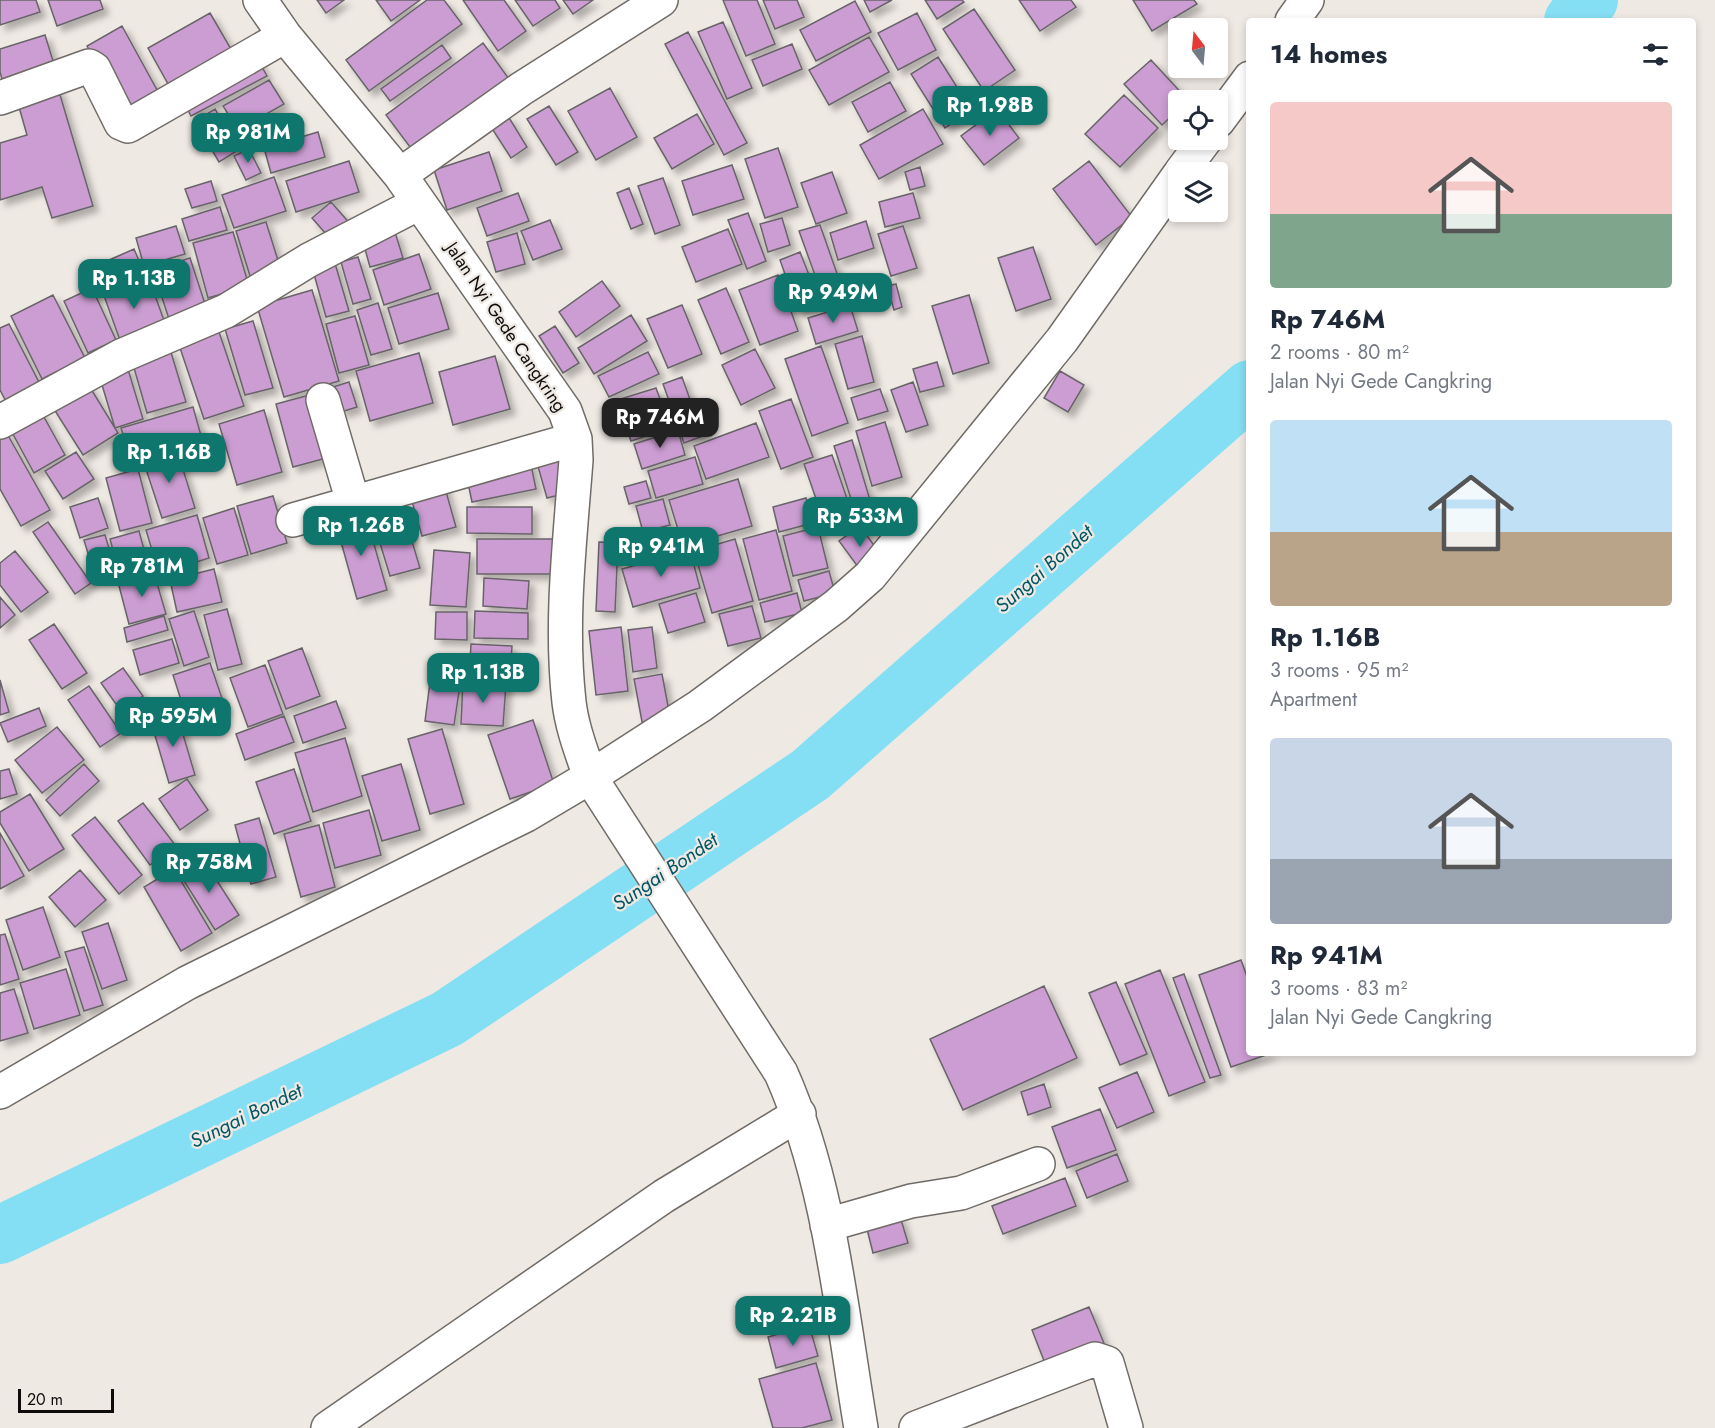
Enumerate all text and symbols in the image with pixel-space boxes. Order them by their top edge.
north arrow [1168,18,1228,78]
map controls [1168,18,1228,222]
text: 14 homes [1270,35,1387,73]
icon: filters [1639,38,1672,71]
pin: Rp 1.98B [928,86,1052,137]
button: locate [1168,90,1228,150]
text: Rp 1.98B [946,91,1034,120]
pin: Rp 981M [193,113,303,164]
text: Rp 981M [205,118,291,147]
icon: home [1417,141,1525,249]
button: layers [1168,162,1228,222]
street label: Jalan Nyi Gede Cangkring [438,235,573,417]
pin: Rp 1.13B [72,259,196,310]
text: Rp 1.13B [92,264,176,293]
pin: Rp 949M [778,273,888,324]
text: Rp 949M [788,278,878,307]
text: Rp 746M [1270,300,1385,338]
text: 2 rooms · 80 m² [1270,338,1409,367]
text: Jalan Nyi Gede Cangkring [1270,367,1492,396]
pin: Rp 746M [605,398,715,449]
text: Rp 746M [616,403,704,432]
pin: Rp 1.16B [107,433,231,484]
text: Rp 1.16B [127,438,211,467]
icon: home [1417,459,1525,567]
pin: Rp 533M [805,497,915,548]
text: Rp 533M [817,502,903,531]
pin: Rp 1.26B [299,506,423,557]
text: Rp 1.26B [317,511,405,540]
water label: Sungai Bondet [989,517,1100,620]
pin: Rp 941M [606,527,716,578]
text: Rp 941M [618,532,704,561]
pin: Rp 781M [87,547,197,598]
text: Rp 781M [100,552,184,581]
text: Rp 1.16B [1270,618,1380,656]
pin: Rp 1.13B [421,653,545,704]
text: 3 rooms · 95 m² [1270,656,1408,685]
text: Rp 1.13B [441,658,525,687]
text: Apartment [1270,685,1357,714]
pin: Rp 595M [118,697,228,748]
text: Rp 595M [129,702,217,731]
icon: home [1417,777,1525,885]
water label: Sungai Bondet [607,825,725,918]
pin: Rp 758M [154,843,264,894]
text: Rp 758M [166,848,252,877]
text: Rp 941M [1270,936,1383,974]
text: 3 rooms · 83 m² [1270,974,1407,1003]
text: Jalan Nyi Gede Cangkring [1270,1003,1492,1032]
water label: Sungai Bondet [185,1076,308,1156]
pin: Rp 2.21B [731,1296,855,1347]
text: Rp 2.21B [749,1301,837,1330]
scale bar [18,1386,114,1414]
text: 20 m [27,1388,63,1411]

